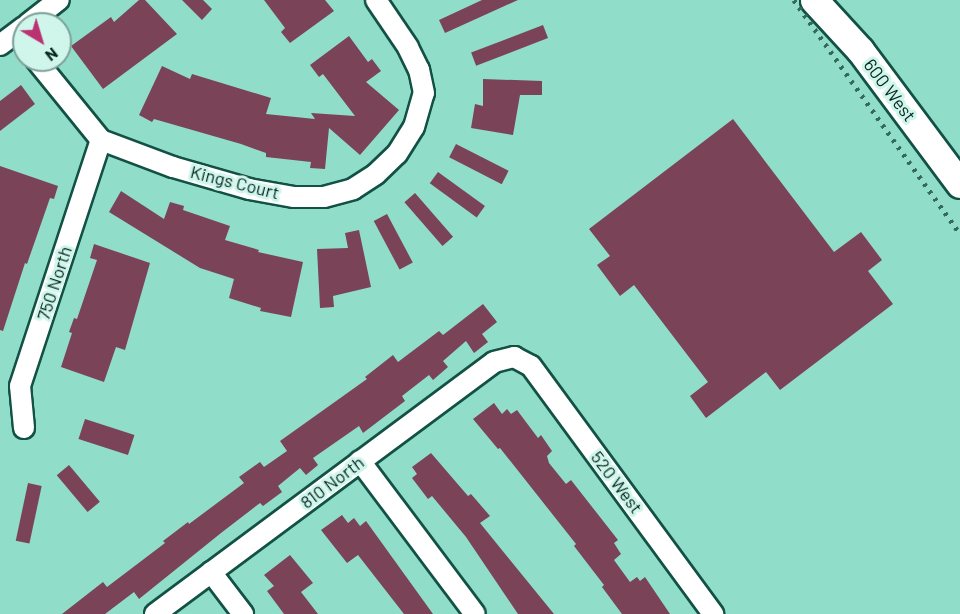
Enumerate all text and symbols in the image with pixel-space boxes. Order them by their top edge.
north arrow [12,12,72,72]
text: N [42,44,62,66]
street label: 600 West [859,54,921,126]
street label: Kings Court [188,161,282,203]
street label: 750 North [32,243,76,323]
street label: 520 West [587,447,647,517]
street label: 810 North [296,451,368,513]

